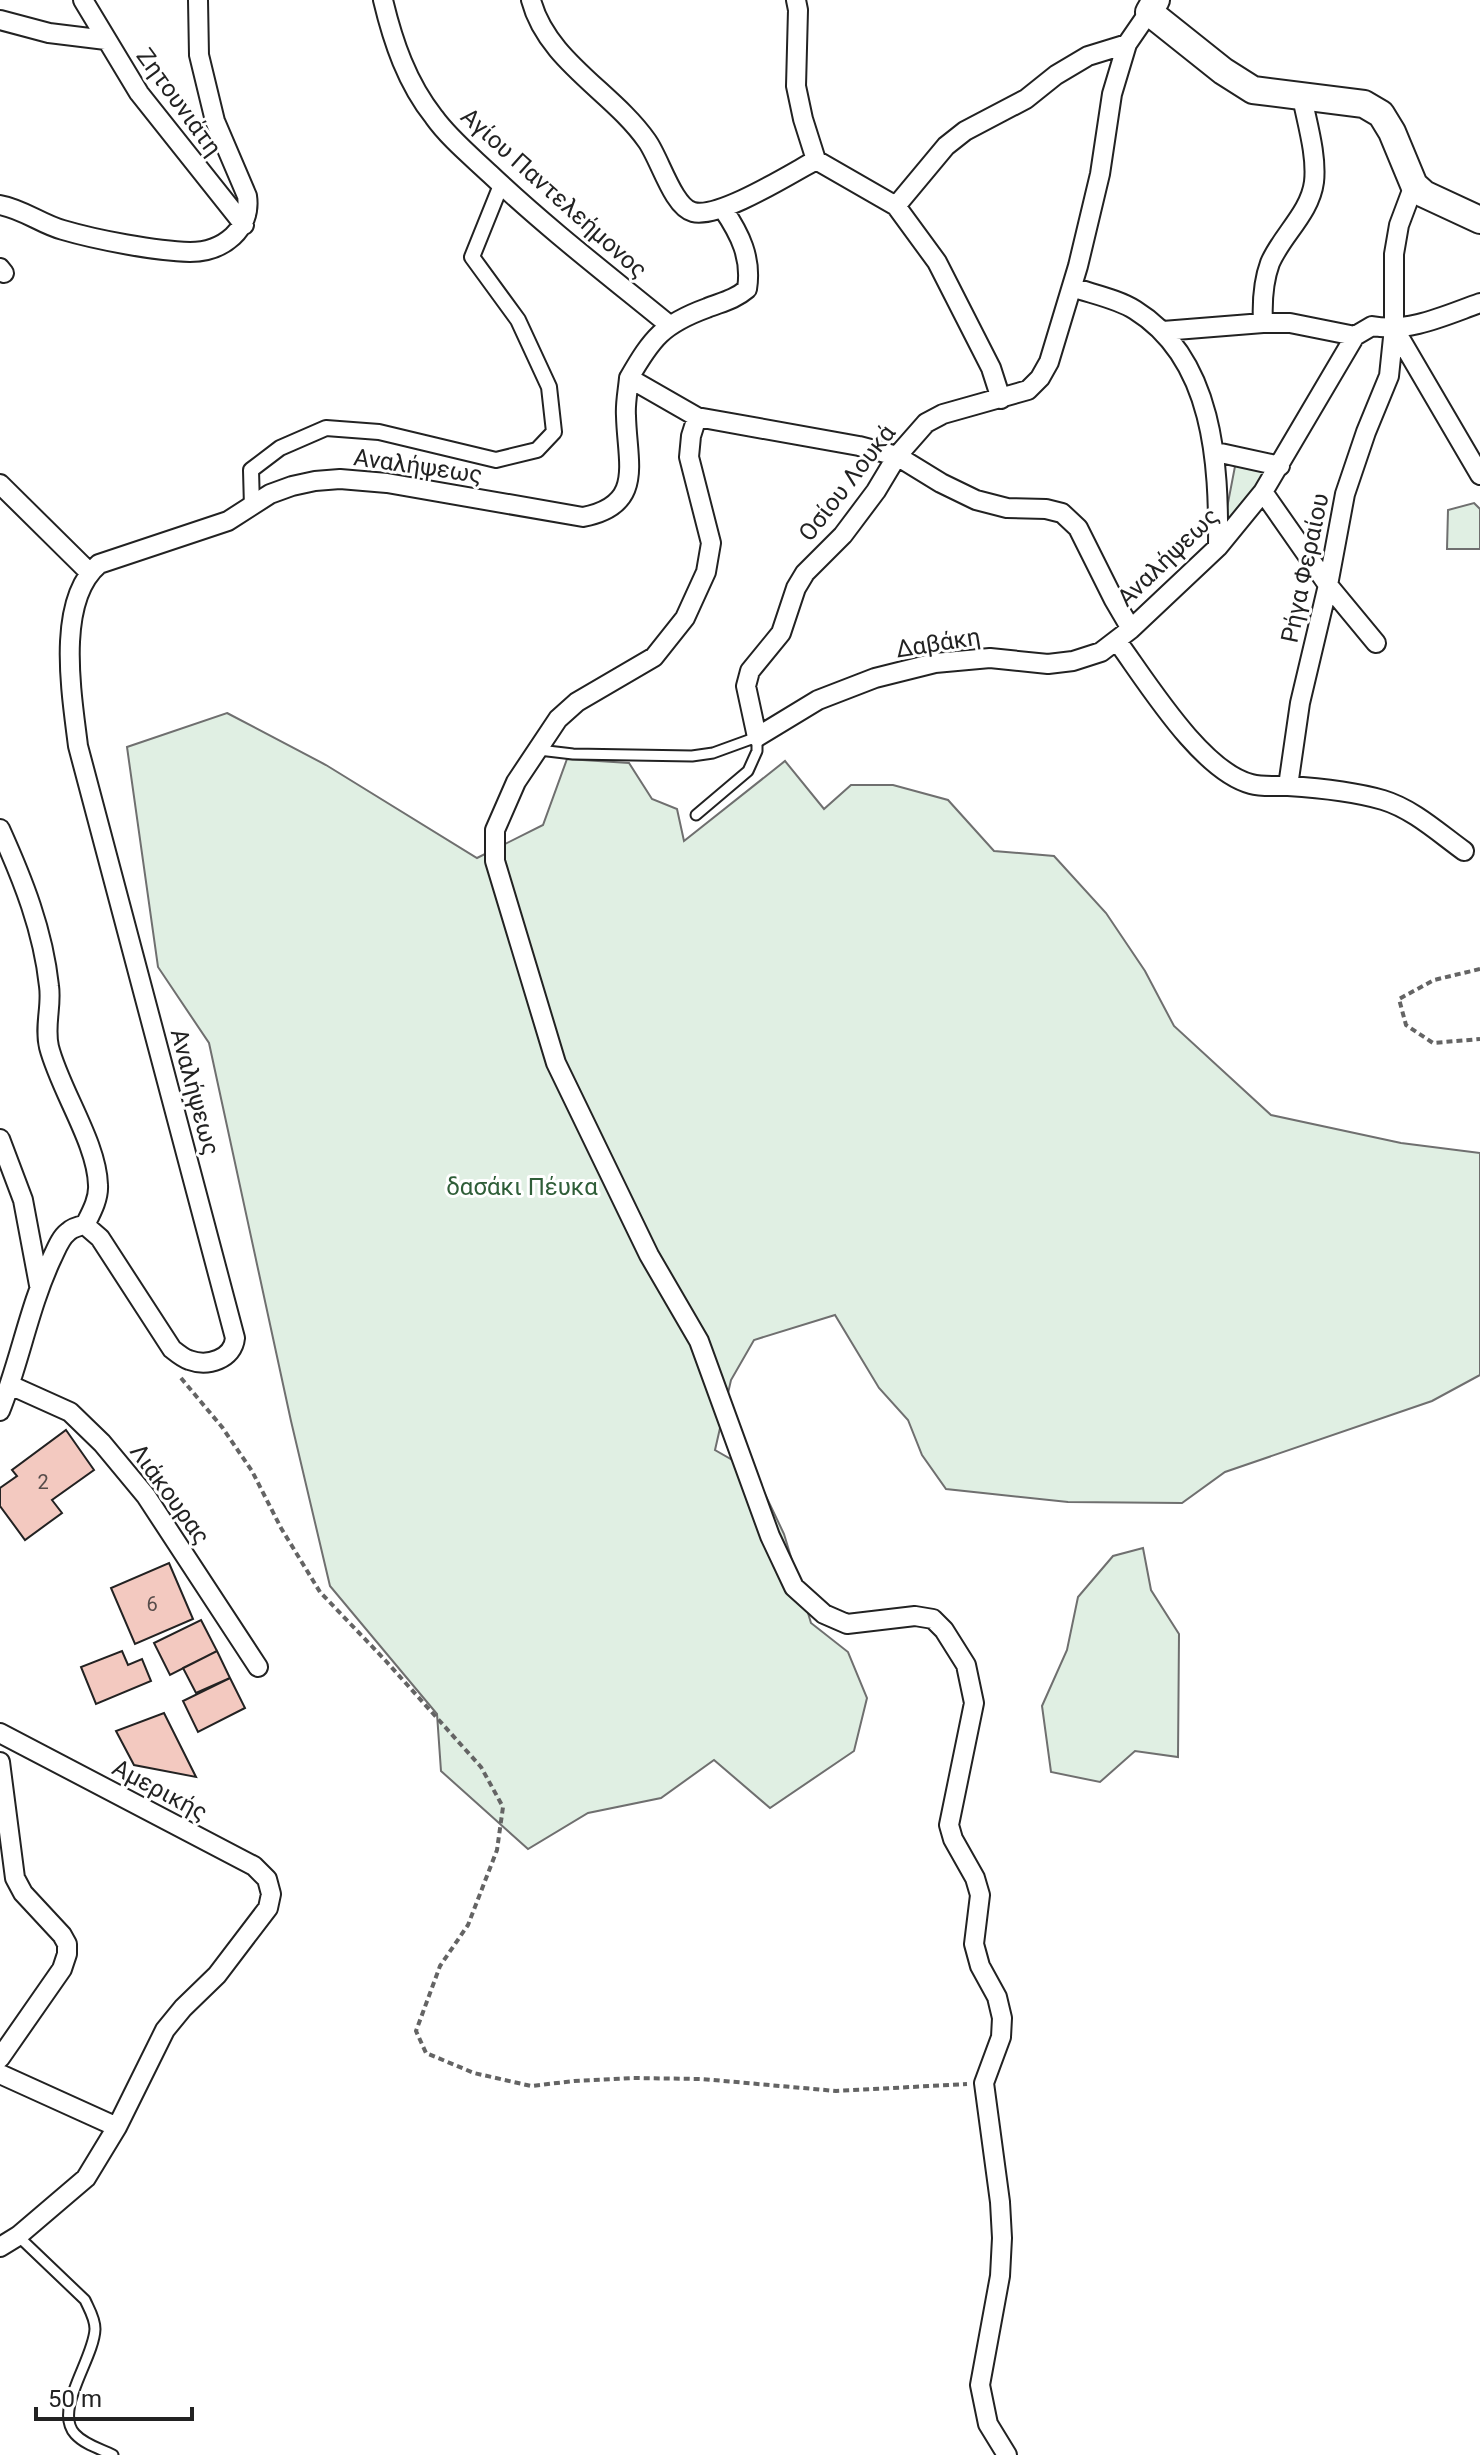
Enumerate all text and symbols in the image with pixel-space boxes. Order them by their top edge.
street label: Ζητουνιάτη [131,43,227,161]
street label: Αγίου Παντελεήμονος [455,102,653,284]
street label: Οσίου Λουκά [793,419,901,547]
street label: Αναλήψεως [352,443,484,489]
street label: Ρήγα Φεραίου [1275,491,1335,645]
street label: Αναλήψεως [1112,502,1224,612]
street label: Δαβάκη [894,623,982,663]
street label: Αναλήψεως [165,1026,225,1158]
park label: δασάκι Πέυκα [446,1173,598,1201]
street label: Λιάκουρας [124,1438,216,1550]
house number: 2 [37,1470,49,1494]
house number: 6 [146,1592,158,1616]
street label: Αμερικής [108,1753,212,1827]
scale bar [36,2371,192,2421]
text: 50 m [48,2385,102,2413]

